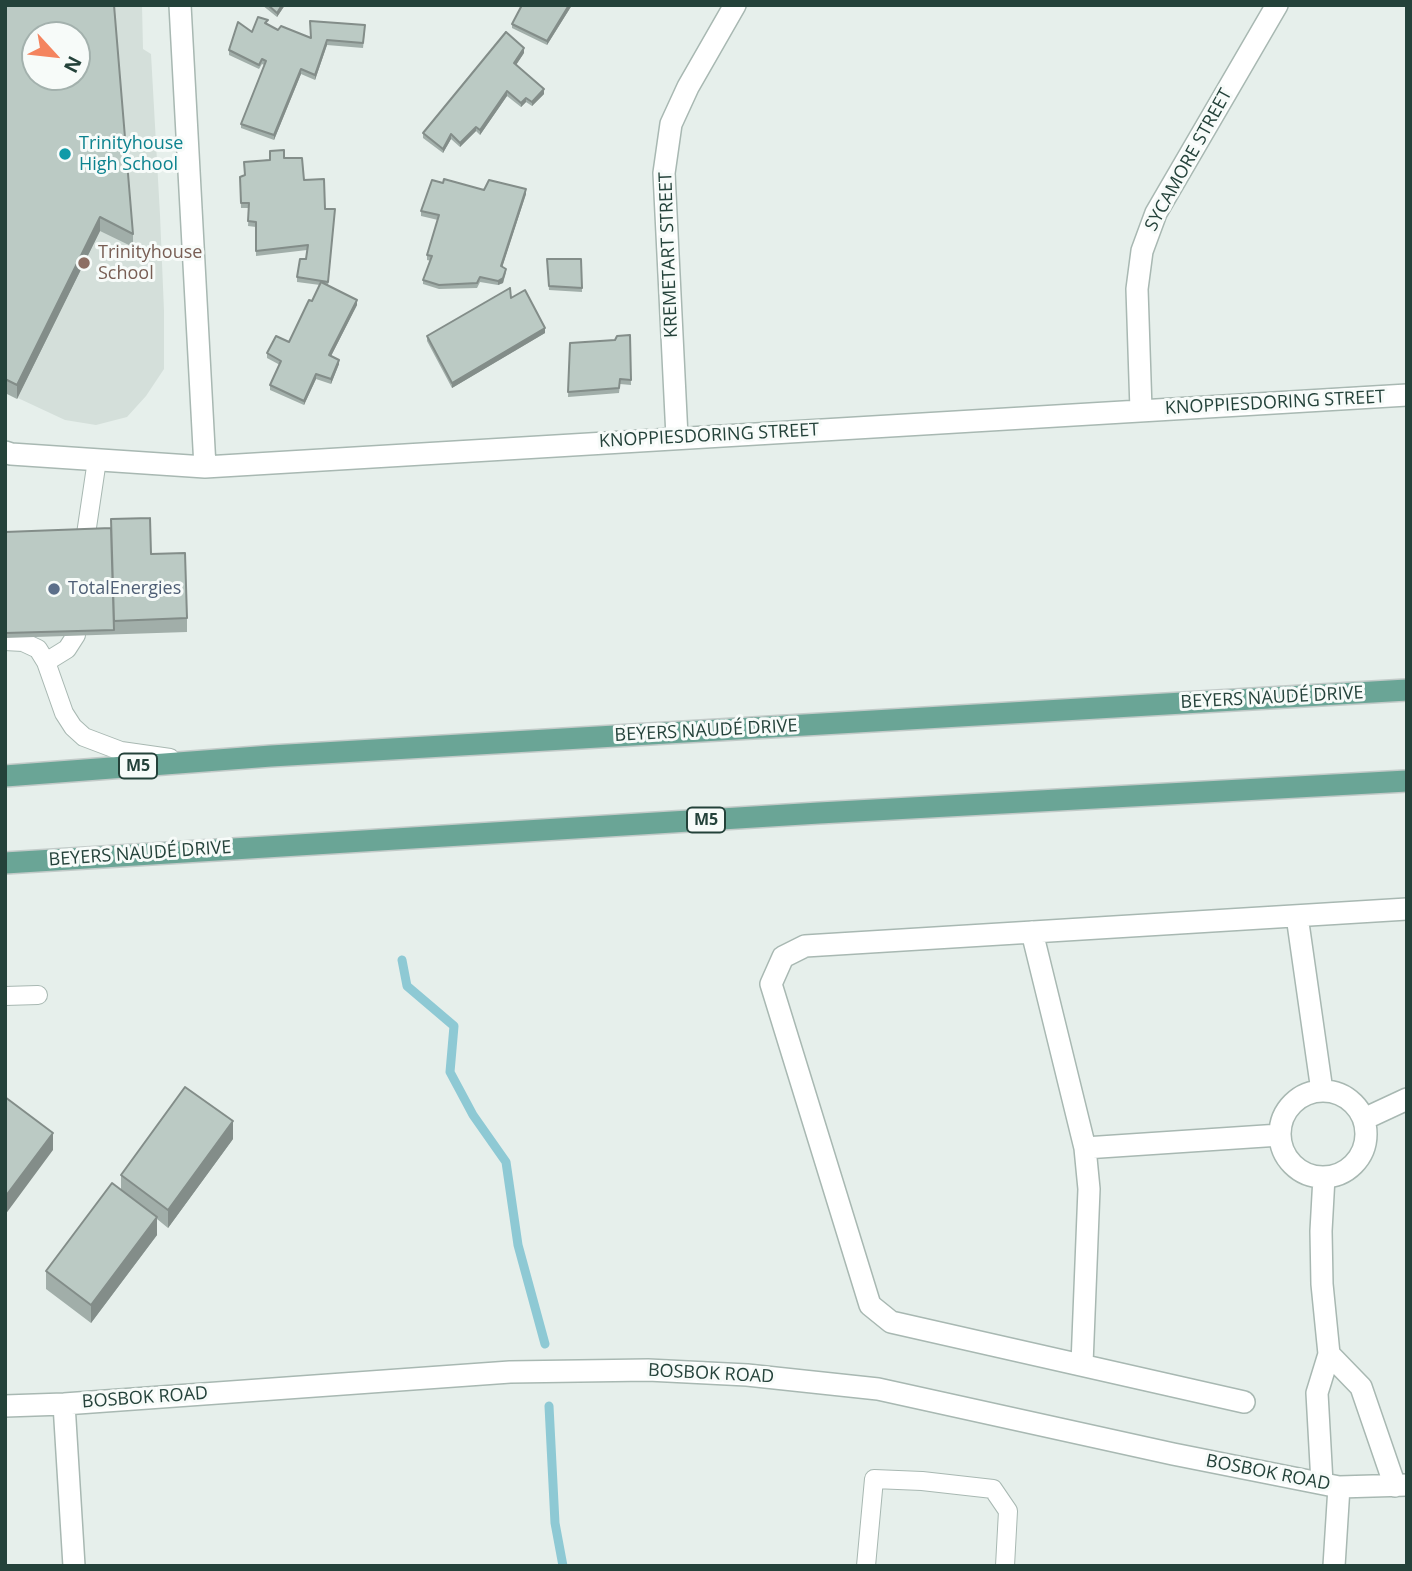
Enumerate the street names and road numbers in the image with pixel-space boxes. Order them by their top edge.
street label: SYCAMORE STREET [1141,85,1237,235]
street label: KREMETART STREET [655,172,683,338]
street label: KNOPPIESDORING STREET [1164,386,1386,420]
street label: KNOPPIESDORING STREET [598,419,820,453]
street label: BEYERS NAUDÉ DRIVE [1180,682,1364,714]
street label: BEYERS NAUDÉ DRIVE [614,715,798,747]
road number: M5 [119,754,157,778]
road number: M5 [687,807,725,832]
street label: BEYERS NAUDÉ DRIVE [48,837,232,871]
street label: BOSBOK ROAD [647,1360,775,1388]
street label: BOSBOK ROAD [81,1383,209,1413]
street label: BOSBOK ROAD [1204,1450,1332,1496]

